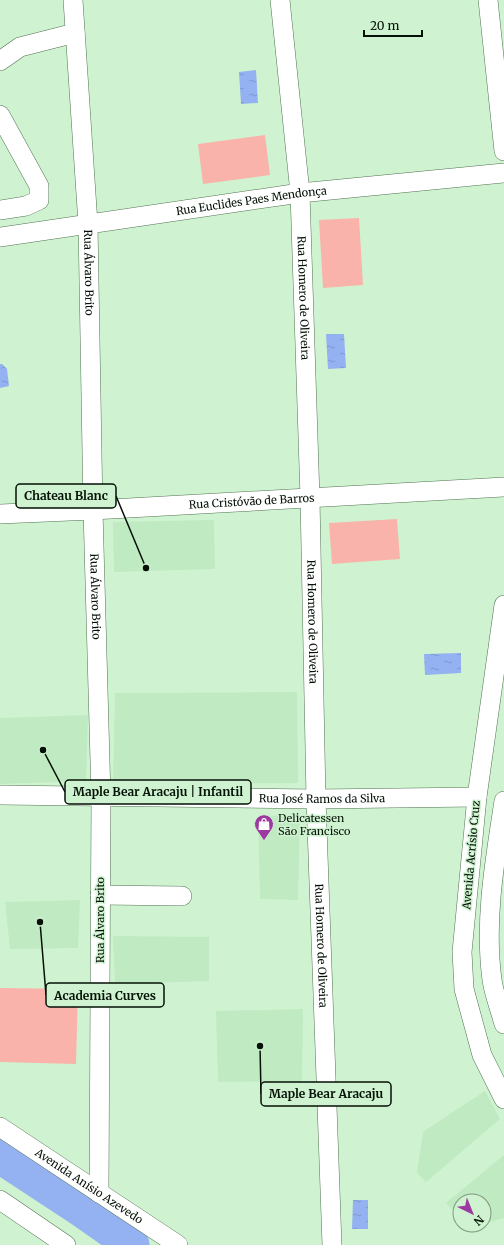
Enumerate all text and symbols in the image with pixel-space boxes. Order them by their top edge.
scale bar [364,12,422,38]
text: 20 m [370,18,399,33]
street label: Rua Euclides Paes Mendonça [175,183,328,218]
street label: Rua Álvaro Brito [81,229,97,316]
street label: Rua Homero de Oliveira [294,236,312,360]
callout: Chateau Blanc [16,484,116,508]
text: Chateau Blanc [24,488,108,503]
street label: Rua Cristóvão de Barros [189,491,315,512]
street label: Rua Álvaro Brito [87,553,104,640]
street label: Rua Homero de Oliveira [304,559,321,684]
callout: Maple Bear Aracaju | Infantil [65,780,251,804]
text: Maple Bear Aracaju | Infantil [73,784,243,799]
street label: Rua José Ramos da Silva [259,791,385,806]
street label: Avenida Acrísio Cruz [459,800,483,911]
place label: Delicatessen São Francisco [278,811,351,838]
shop icon: Delicatessen São Francisco [253,813,275,841]
street label: Rua Álvaro Brito [93,876,107,963]
street label: Rua Homero de Oliveira [312,883,330,1008]
callout: Academia Curves [46,983,164,1007]
text: Academia Curves [53,988,156,1003]
callout: Maple Bear Aracaju [261,1082,391,1106]
text: Maple Bear Aracaju [269,1086,384,1101]
street label: Avenida Anísio Azevedo [32,1145,146,1227]
north arrow [452,1193,492,1233]
text: N [471,1212,487,1229]

